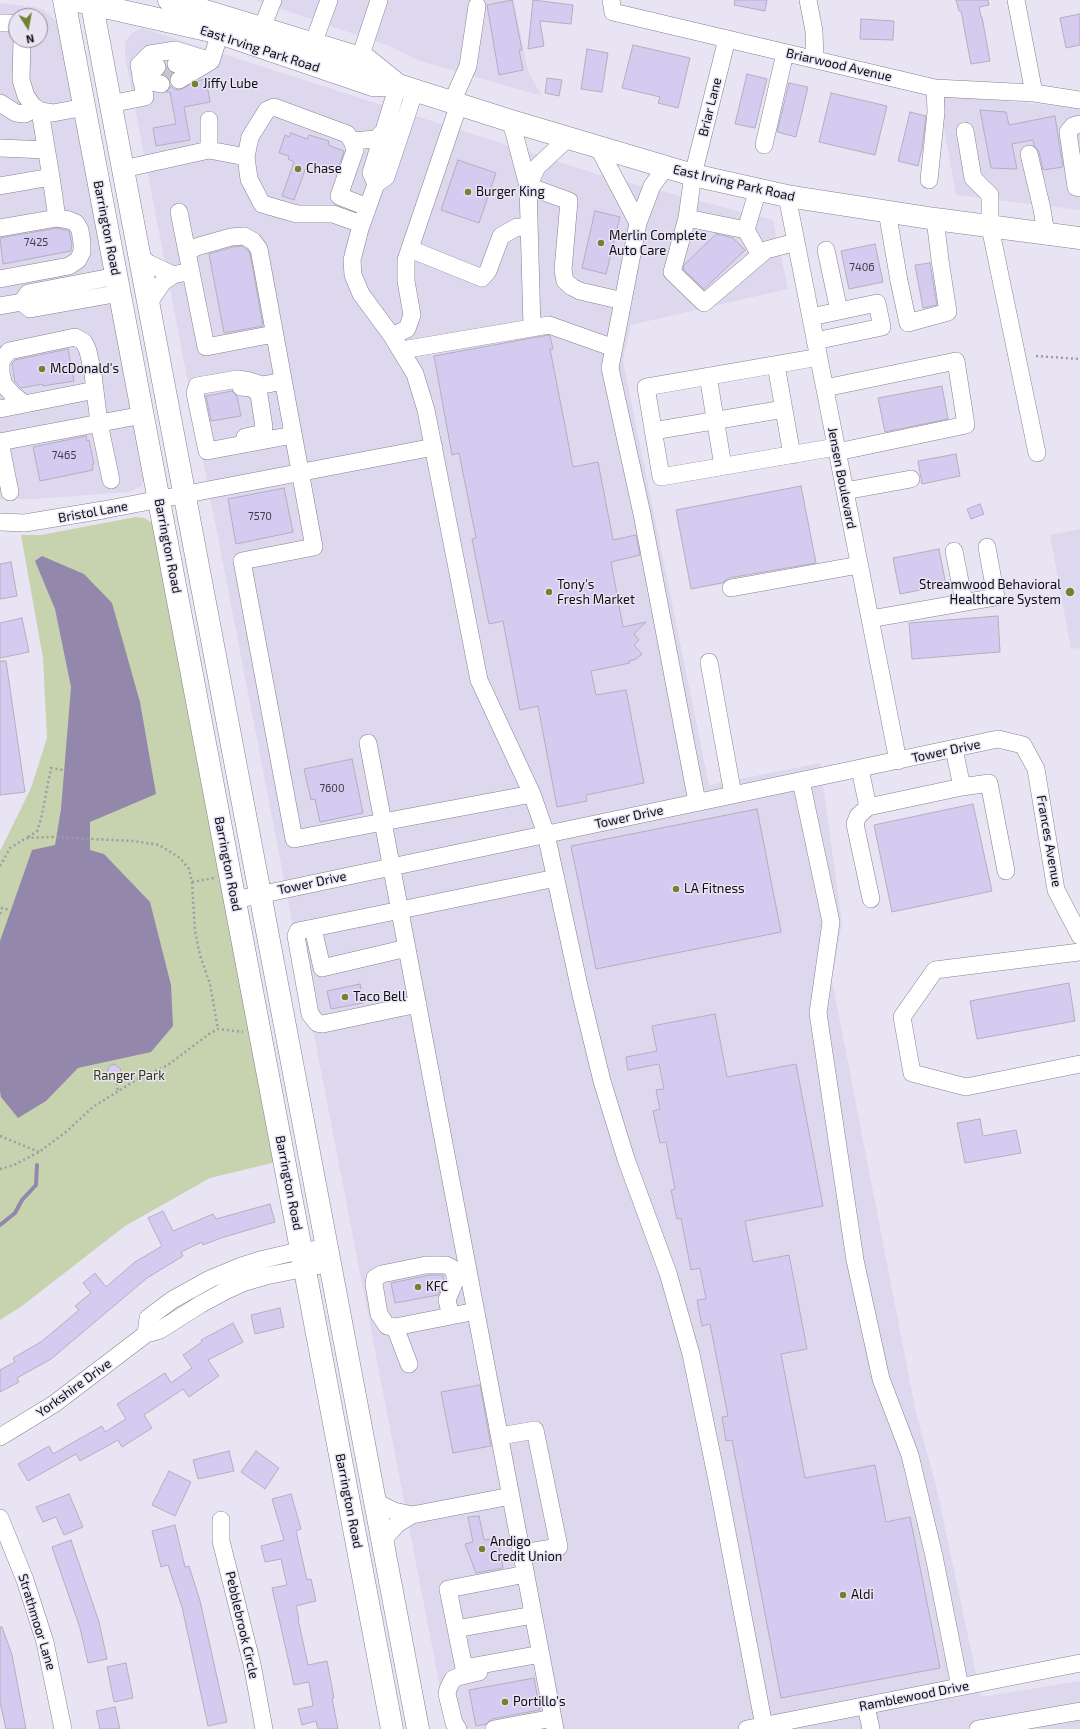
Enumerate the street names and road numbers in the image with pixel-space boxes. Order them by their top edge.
street label: East Irving Park Road [198,22,322,76]
street label: Briarwood Avenue [785,45,893,85]
street label: Briar Lane [695,76,725,138]
street label: East Irving Park Road [671,161,797,205]
street label: Barrington Road [90,179,124,277]
street label: Jensen Boulevard [825,426,859,530]
street label: Barrington Road [151,497,185,595]
street label: Bristol Lane [57,498,129,526]
street label: Tower Drive [910,736,982,766]
street label: Frances Avenue [1033,794,1065,888]
street label: Tower Drive [593,802,665,832]
street label: Barrington Road [211,815,245,913]
street label: Tower Drive [276,868,348,898]
street label: Barrington Road [272,1134,306,1232]
street label: Yorkshire Drive [33,1356,115,1420]
street label: Barrington Road [332,1452,366,1550]
street label: Pebblebrook Circle [222,1570,262,1680]
street label: Strathmoor Lane [15,1572,59,1672]
street label: Ramblewood Drive [858,1678,970,1714]

